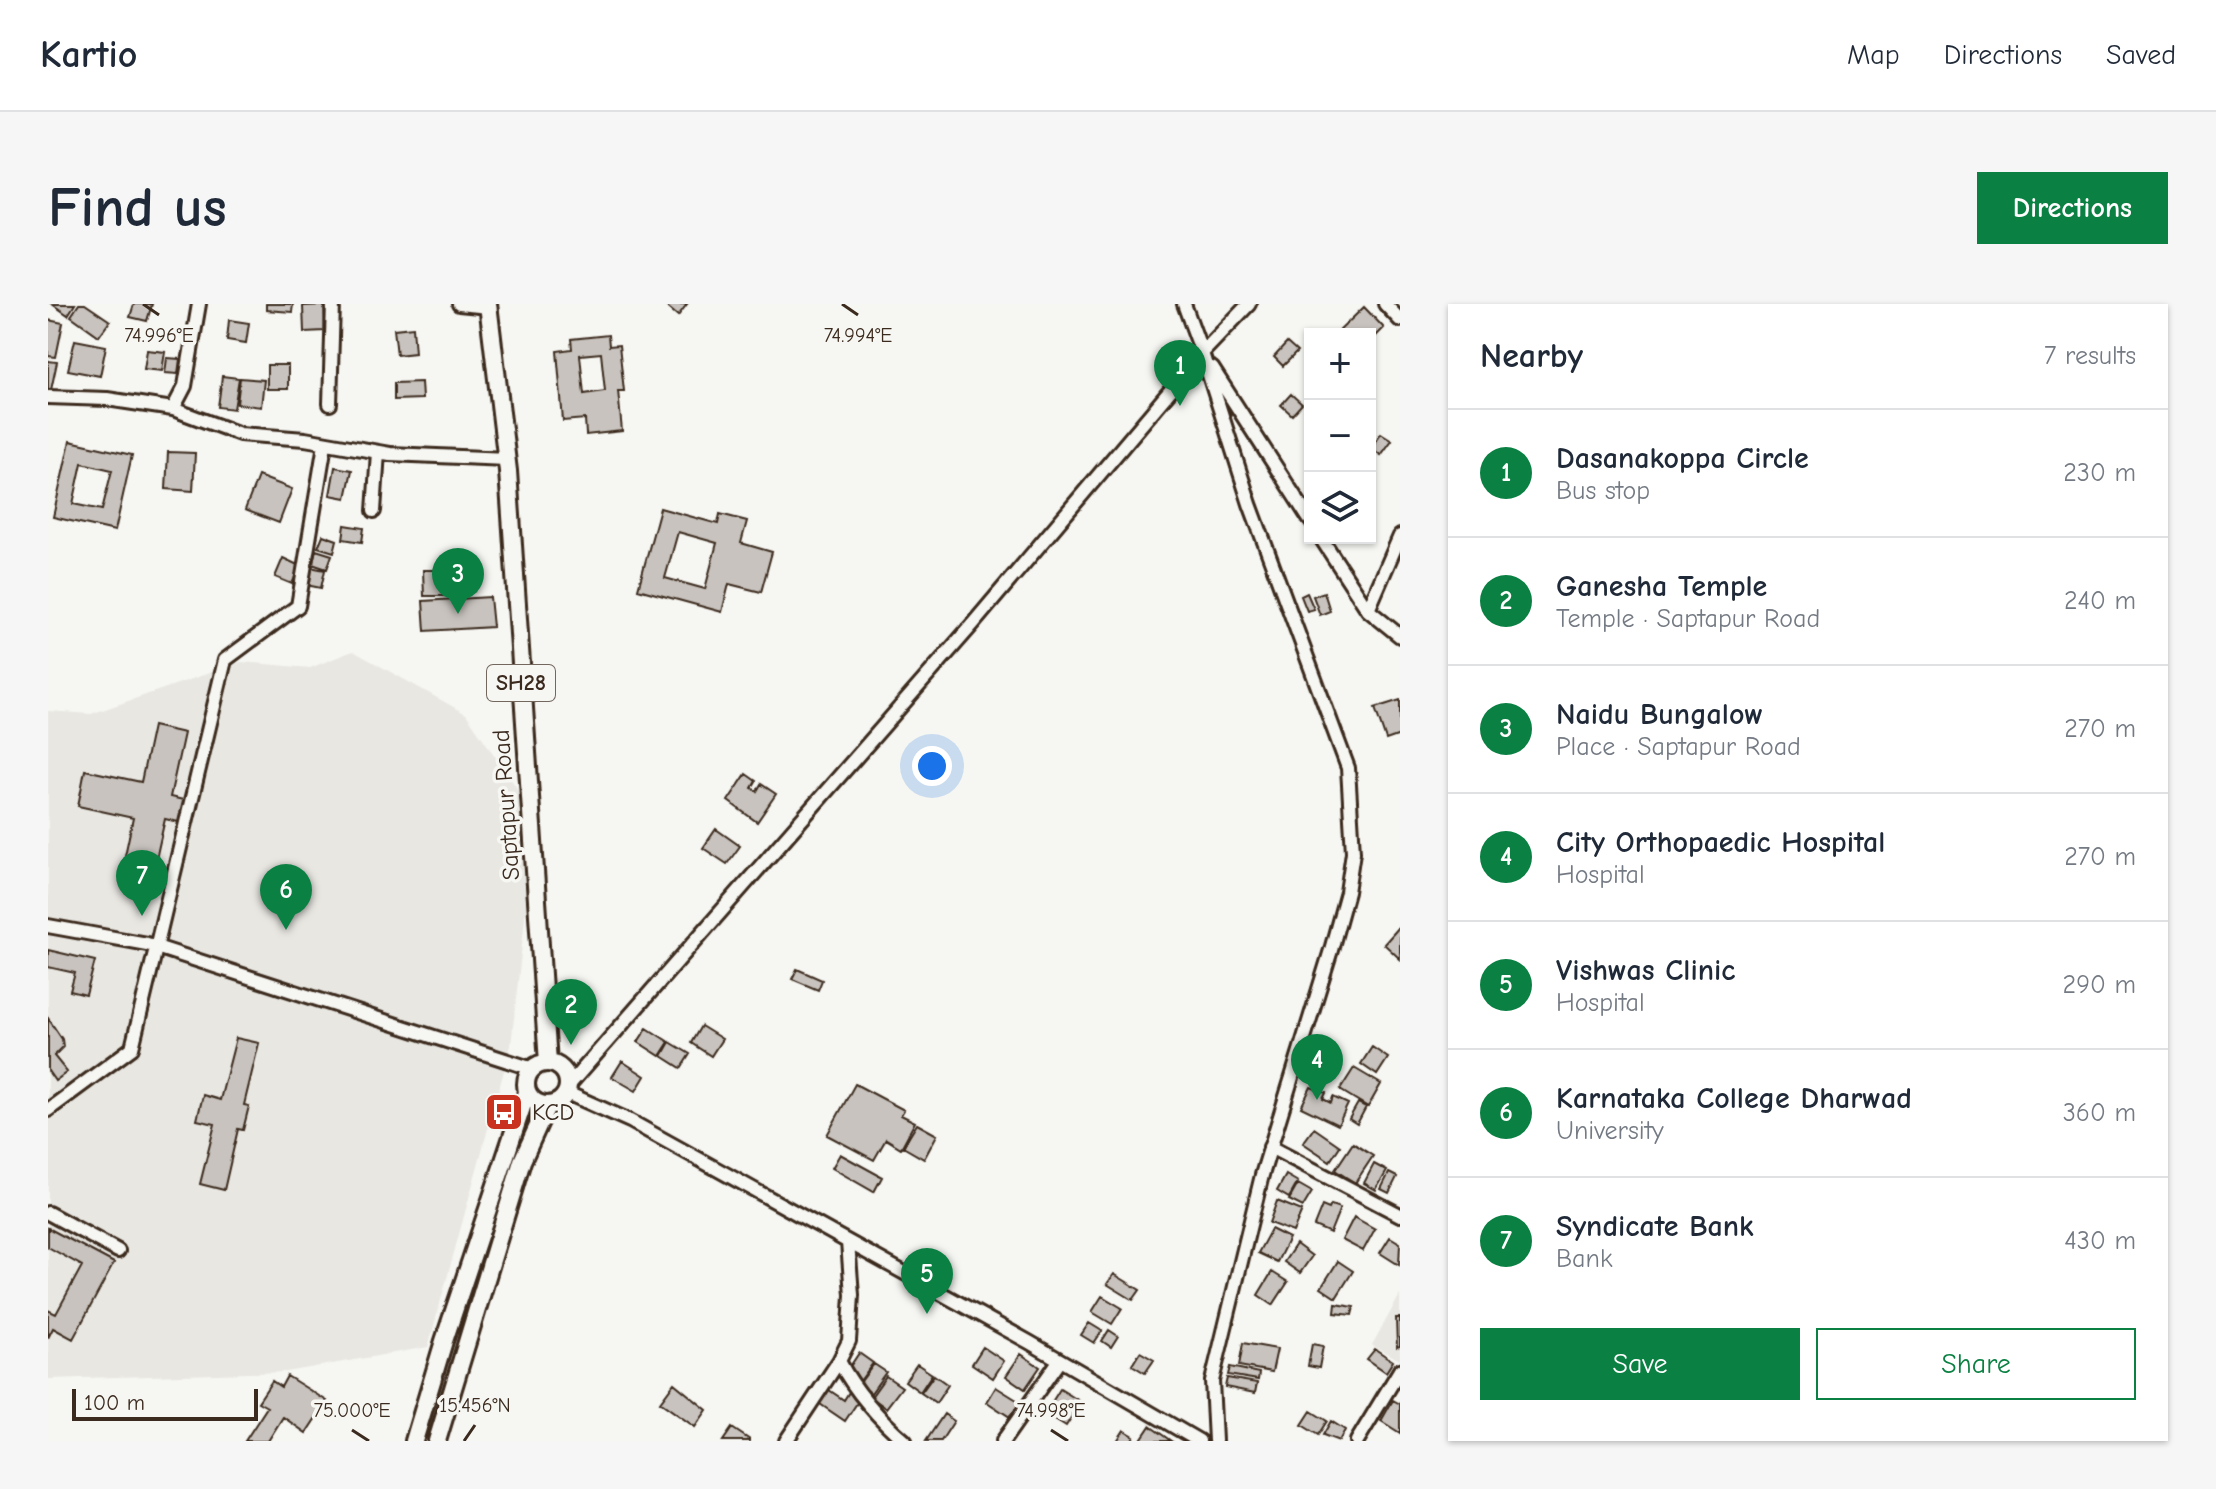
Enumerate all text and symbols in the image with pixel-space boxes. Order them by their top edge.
text: Kartio [40,33,137,77]
text: Map [1847,39,1900,71]
text: Directions [1944,39,2062,71]
text: Saved [2106,39,2176,71]
button: Directions [1977,172,2168,244]
text: Find us [48,176,227,240]
text: 74.996°E [124,324,194,347]
text: 74.994°E [824,324,892,347]
map controls [1304,328,1376,544]
button: + [1304,328,1376,400]
text: Nearby [1480,336,1583,376]
pin: 1 [1154,340,1206,406]
text: 7 results [2044,341,2136,371]
button: − [1304,400,1376,472]
text: Dasanakoppa Circle [1556,441,1809,476]
text: 1 [1501,458,1511,488]
text: 230 m [2063,458,2136,488]
button: layers [1304,472,1376,544]
text: Bus stop [1556,476,1650,506]
pin: 3 [432,548,484,614]
text: Ganesha Temple [1556,569,1767,604]
text: 2 [1500,586,1512,616]
text: 240 m [2064,586,2136,616]
text: Temple · Saptapur Road [1556,604,1820,634]
road number: SH28 [487,665,555,701]
text: Naidu Bungalow [1556,697,1763,732]
text: 3 [1500,714,1512,744]
text: 270 m [2064,714,2136,744]
street label: Saptapur Road [487,729,525,881]
text: Place · Saptapur Road [1556,732,1801,762]
your location [912,746,952,786]
text: City Orthopaedic Hospital [1556,825,1885,860]
text: 4 [1500,842,1512,872]
text: 270 m [2064,842,2136,872]
pin: 7 [116,850,168,916]
text: Hospital [1556,860,1645,890]
pin: 6 [260,864,312,930]
text: Vishwas Clinic [1556,953,1735,988]
text: 5 [1499,970,1513,1000]
text: 290 m [2063,970,2136,1000]
pin: 2 [545,979,597,1045]
text: Hospital [1556,988,1645,1018]
pin: 4 [1291,1034,1343,1100]
text: Karnataka College Dharwad [1556,1081,1912,1116]
bus stop icon: KCD [483,1091,525,1133]
place label: KCD [532,1098,574,1126]
text: 6 [1499,1098,1513,1128]
text: 360 m [2063,1098,2136,1128]
text: University [1556,1116,1664,1146]
text: Syndicate Bank [1556,1209,1754,1244]
text: 7 [1500,1226,1512,1256]
text: 430 m [2064,1226,2136,1256]
text: Bank [1556,1244,1613,1274]
pin: 5 [901,1248,953,1314]
button: Save [1480,1328,1800,1400]
button: Share [1816,1328,2136,1400]
scale bar [72,1385,258,1421]
text: 100 m [84,1390,145,1416]
text: 15.456°N [439,1394,511,1417]
text: 75.000°E [314,1399,390,1422]
text: 74.998°E [1016,1399,1086,1422]

